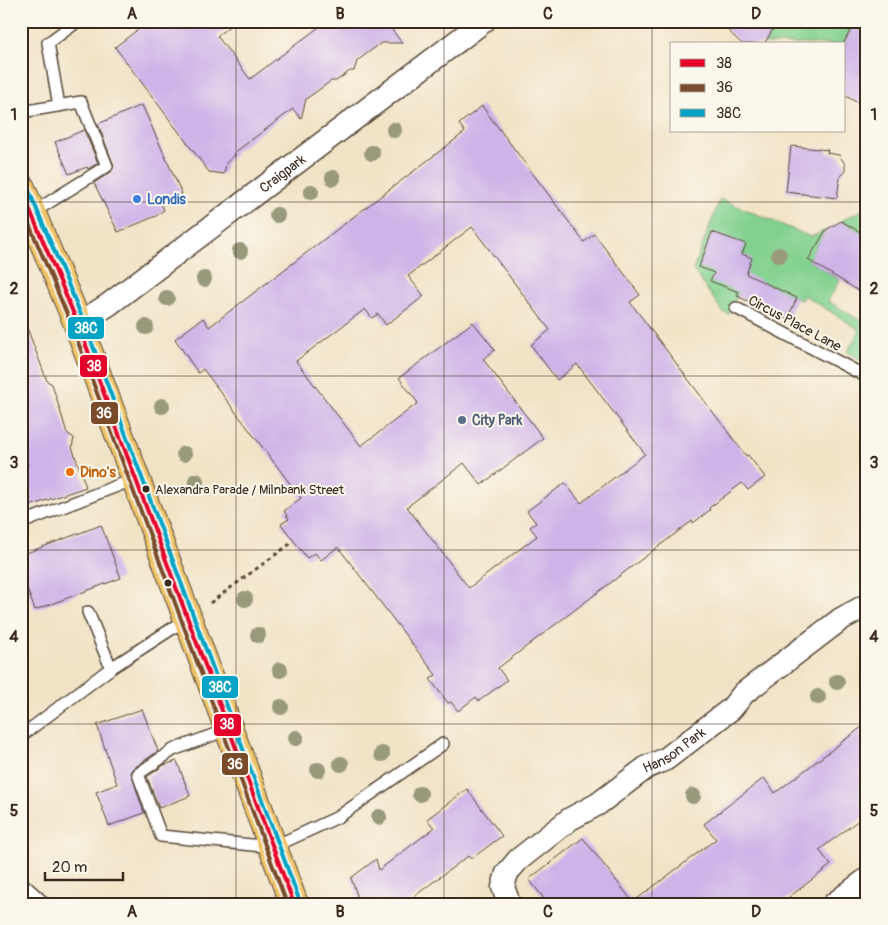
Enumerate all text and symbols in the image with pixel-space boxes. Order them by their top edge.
text: A [127,4,138,24]
text: B [335,4,345,24]
text: C [543,4,553,24]
text: D [751,4,761,24]
legend [670,42,846,132]
text: 38 [716,54,732,73]
text: 36 [716,78,733,97]
text: 38C [716,104,741,123]
text: 1 [11,105,17,125]
text: 1 [871,105,877,125]
street label: Craigpark [256,151,309,197]
place label: Londis [147,191,187,208]
marker: Londis [131,193,143,205]
text: 2 [10,279,19,299]
text: 2 [870,279,879,299]
street label: Circus Place Lane [745,292,844,355]
line badge: 38C [67,316,105,340]
text: 38C [74,320,98,337]
line badge: 38 [79,354,108,378]
text: 38 [87,358,101,375]
line badge: 36 [90,401,119,425]
text: 36 [96,405,112,422]
place label: City Park [472,412,522,429]
marker: City Park [456,414,468,426]
text: 3 [10,453,19,473]
text: 3 [870,453,879,473]
place label: Dino's [80,464,117,481]
marker: Dino's [64,466,76,478]
place label: Alexandra Parade / Milnbank Street [155,482,345,498]
marker: Alexandra Parade / Milnbank Street [141,484,151,494]
unlabelled marker [163,578,173,588]
text: 4 [9,627,19,647]
text: 4 [869,627,879,647]
line badge: 38C [201,675,239,699]
text: 38C [208,679,232,696]
line badge: 38 [213,713,242,737]
text: 38 [220,716,234,733]
street label: Hanson Park [640,724,709,777]
line badge: 36 [221,752,249,776]
text: 36 [227,756,243,773]
text: 5 [10,801,19,821]
text: 5 [870,801,879,821]
scale bar [45,850,122,882]
text: 20 m [52,858,87,877]
text: A [127,902,138,922]
text: B [335,902,345,922]
text: C [543,902,553,922]
text: D [751,902,761,922]

